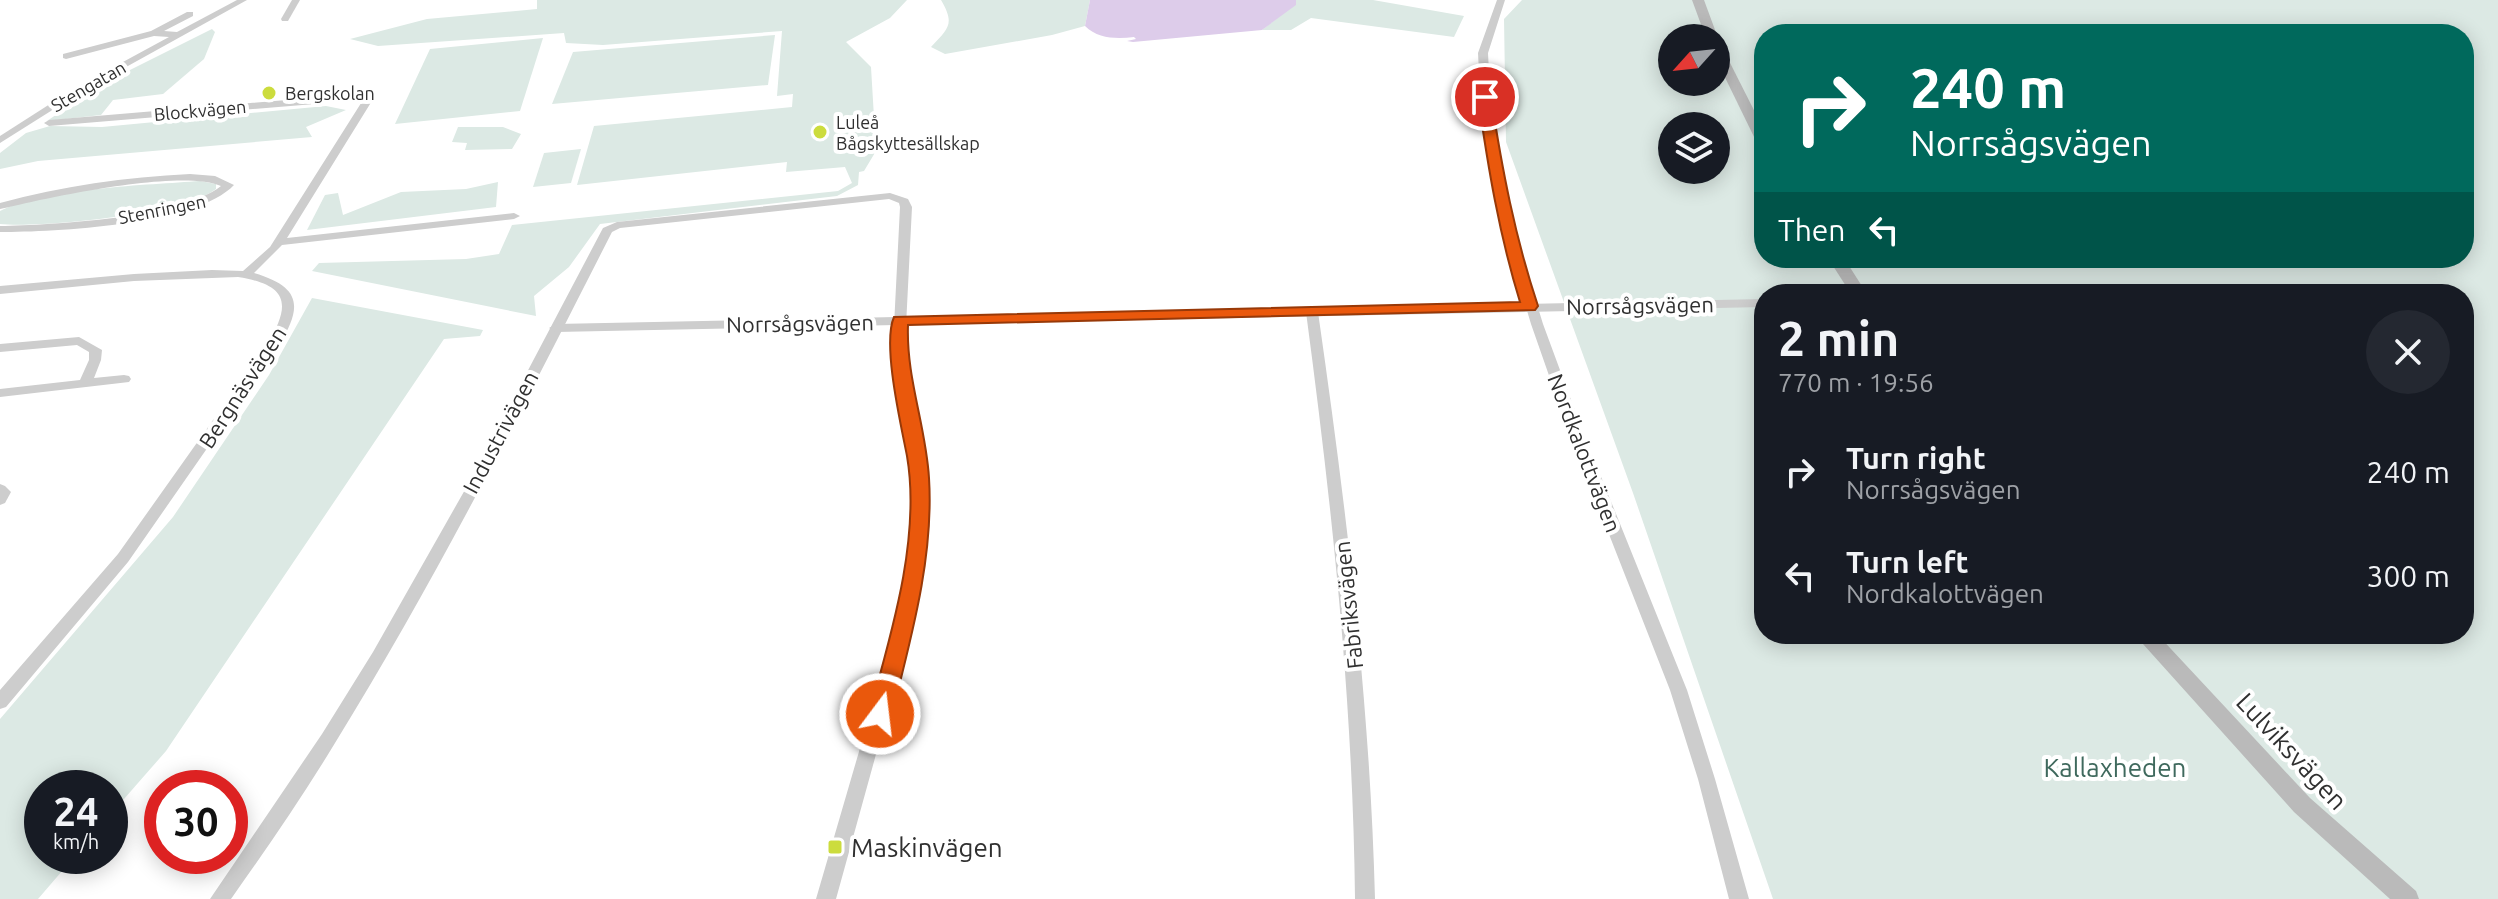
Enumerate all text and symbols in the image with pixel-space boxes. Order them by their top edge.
north arrow [1658,24,1730,96]
map controls [1658,24,1730,184]
icon: right [1778,56,1882,160]
text: 240 m [1910,56,2066,119]
street label: Stengatan [47,57,129,115]
pin [1451,63,1519,131]
icon: arrive [1463,75,1507,119]
place label: Bergskolan [285,83,375,103]
marker: Bergskolan [260,84,278,102]
street label: Blockvägen [153,96,247,124]
place label: Luleå Bågskyttesällskap [836,112,980,153]
button: layers [1658,112,1730,184]
text: Norrsågsvägen [1910,122,2152,163]
marker: Luleå Bågskyttesällskap [811,123,829,141]
street label: Stenringen [117,191,207,227]
icon: left [1862,208,1906,252]
text: Then [1778,213,1846,247]
street label: Norrsågsvägen [1566,291,1714,319]
street label: Norrsågsvägen [726,309,874,337]
button: close [2366,310,2450,394]
text: 2 min [1778,311,1899,365]
street label: Bergnäsvägen [193,322,291,452]
street label: Industrivägen [457,367,543,497]
text: 770 m · 19:56 [1778,368,1934,397]
street label: Nordkalottvägen [1543,370,1627,536]
text: Turn right [1846,441,1986,475]
icon: right [1778,450,1822,494]
text: 240 m [2366,455,2450,489]
text: Norrsågsvägen [1846,475,2021,504]
street label: Fabriksvägen [1329,540,1367,670]
text: Turn left [1846,545,1968,579]
icon: left [1778,554,1822,598]
text: 300 m [2366,559,2450,593]
text: Nordkalottvägen [1846,579,2044,608]
position arrow [838,672,922,756]
street label: Lulviksvägen [2231,687,2353,815]
park label: Kallaxheden [2044,753,2186,782]
speed limit sign: 30 [144,770,248,874]
text: 24 [53,789,99,834]
text: km/h [53,830,99,853]
place label: Maskinvägen [851,833,1003,862]
marker: Maskinvägen [826,838,844,856]

